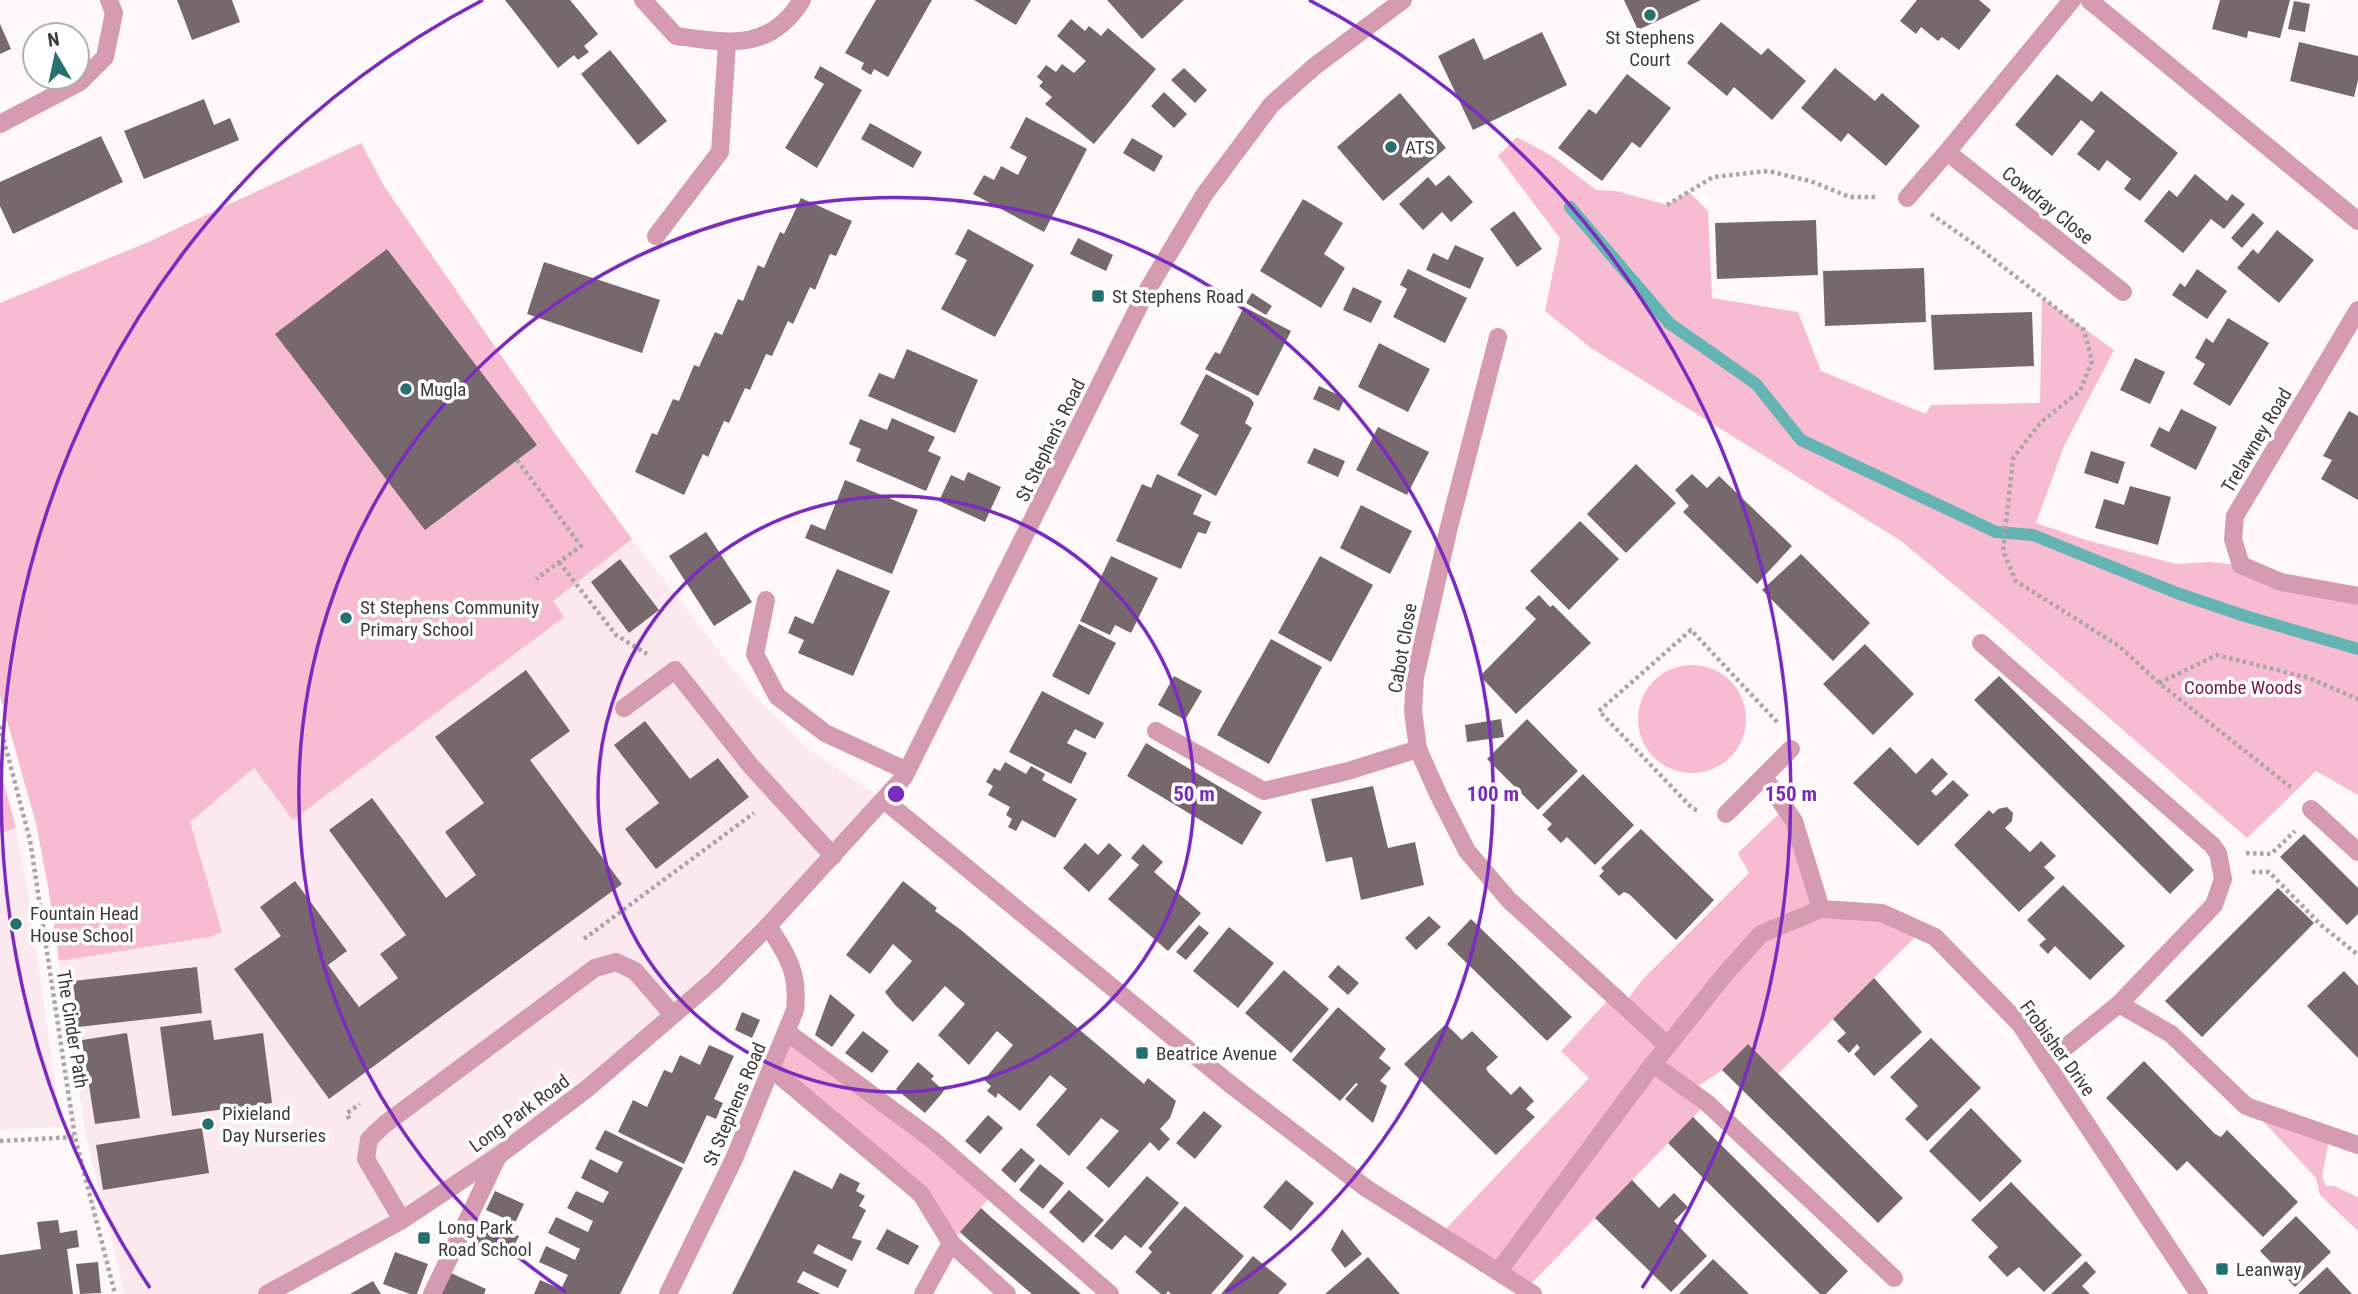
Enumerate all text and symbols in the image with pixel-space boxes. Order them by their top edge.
marker: St Stephens Court [1642,7,1658,23]
north arrow [21,21,91,91]
place label: St Stephens Court [1605,26,1695,71]
text: N [46,27,61,52]
place label: ATS [1405,136,1435,159]
marker: ATS [1383,139,1399,155]
street label: Cowdray Close [1997,162,2098,249]
place label: St Stephens Road [1112,285,1244,308]
marker: St Stephens Road [1090,288,1106,304]
street label: St Stephen's Road [1011,375,1090,505]
place label: Mugla [420,378,466,401]
marker: Mugla [398,381,414,397]
street label: Trelawney Road [2216,384,2297,497]
place label: St Stephens Community Primary School [360,596,539,641]
street label: Cabot Close [1383,601,1422,695]
marker: St Stephens Community Primary School [338,610,354,626]
park label: Coombe Woods [2184,676,2302,699]
centre of rings [884,782,908,806]
text: 50 m [1173,782,1215,806]
text: 100 m [1467,782,1519,806]
text: 150 m [1765,782,1817,806]
place label: Fountain Head House School [30,902,139,947]
marker: Fountain Head House School [8,916,24,932]
street label: The Cinder Path [52,968,93,1090]
street label: Frobisher Drive [2015,996,2100,1101]
street label: St Stephens Road [698,1039,771,1169]
place label: Beatrice Avenue [1156,1042,1277,1065]
marker: Beatrice Avenue [1134,1045,1150,1061]
street label: Long Park Road [465,1069,574,1157]
place label: Pixieland Day Nurseries [222,1102,326,1147]
marker: Pixieland Day Nurseries [200,1116,216,1132]
place label: Long Park Road School [438,1216,532,1261]
marker: Long Park Road School [416,1230,432,1246]
place label: Leanway [2236,1258,2302,1281]
marker: Leanway [2214,1261,2230,1277]

